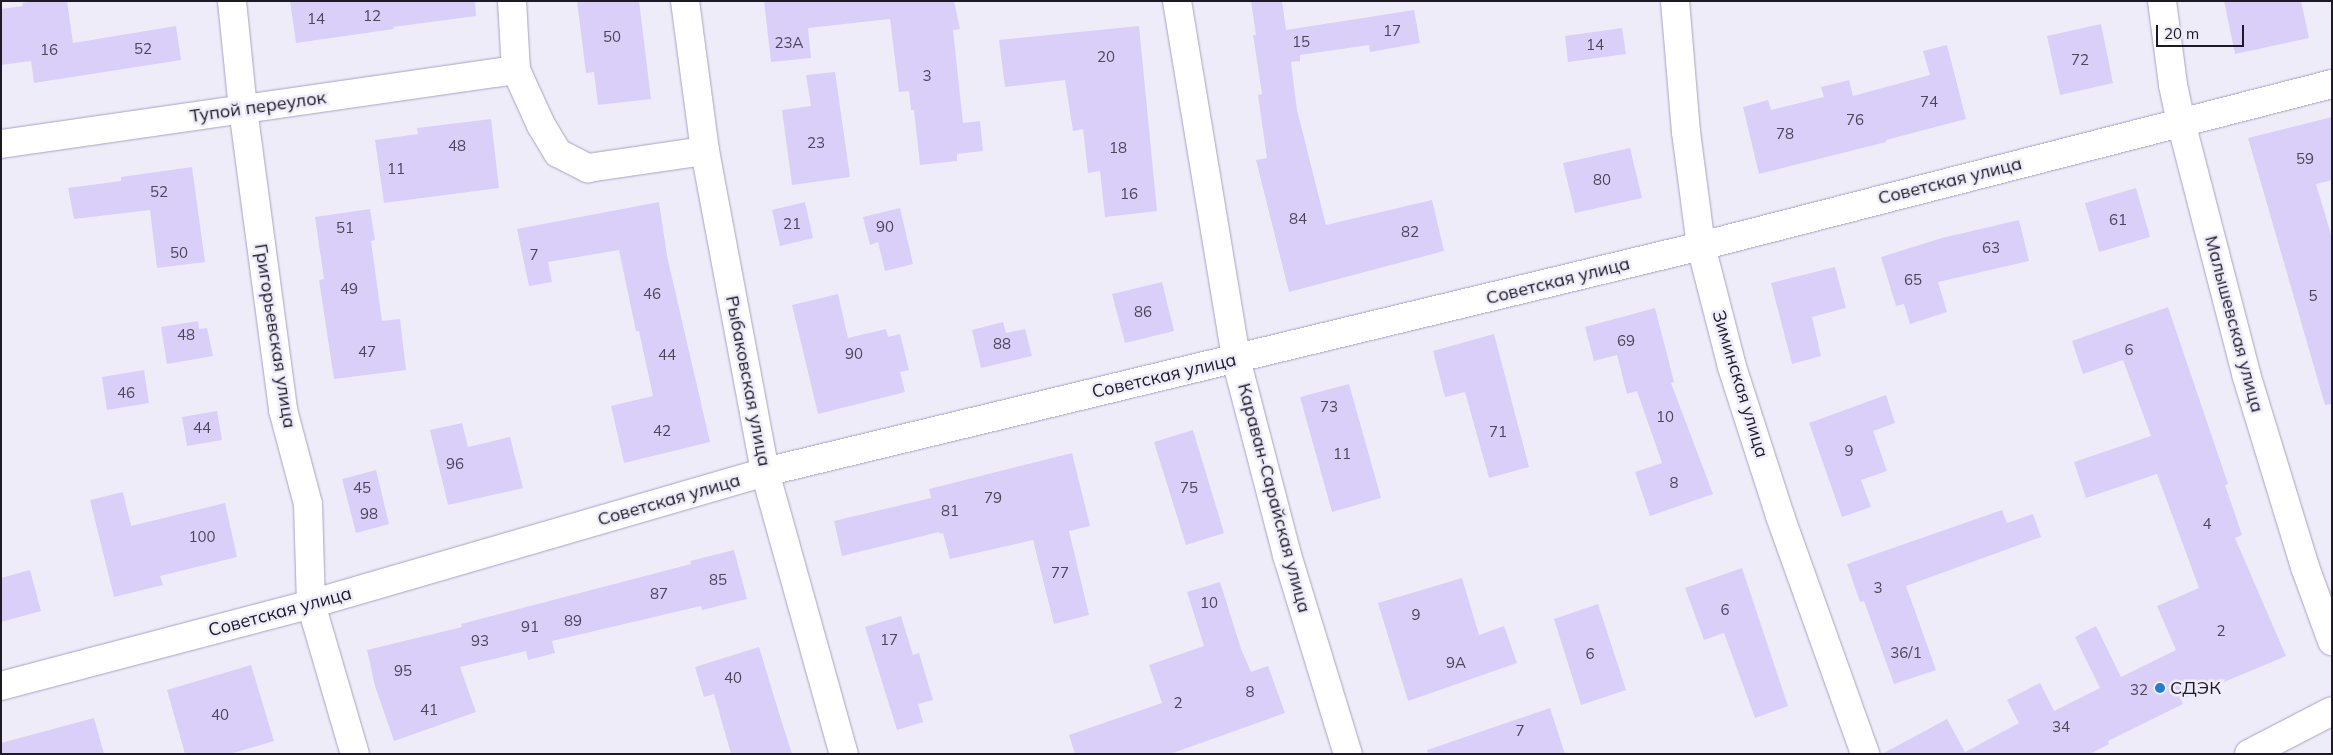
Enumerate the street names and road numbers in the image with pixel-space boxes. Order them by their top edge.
street label: Тупой переулок [189,87,327,127]
street label: Советская улица [1876,153,2024,209]
street label: Малышевская улица [2200,233,2268,415]
street label: Григорьевская улица [250,242,300,430]
street label: Советская улица [1484,253,1632,309]
street label: Рыбаковская улица [721,294,775,468]
street label: Зиминская улица [1707,308,1773,460]
street label: Советская улица [1090,349,1238,403]
street label: Караван-Сарайская улица [1233,381,1315,615]
street label: Советская улица [595,469,743,531]
street label: Советская улица [206,582,354,642]

